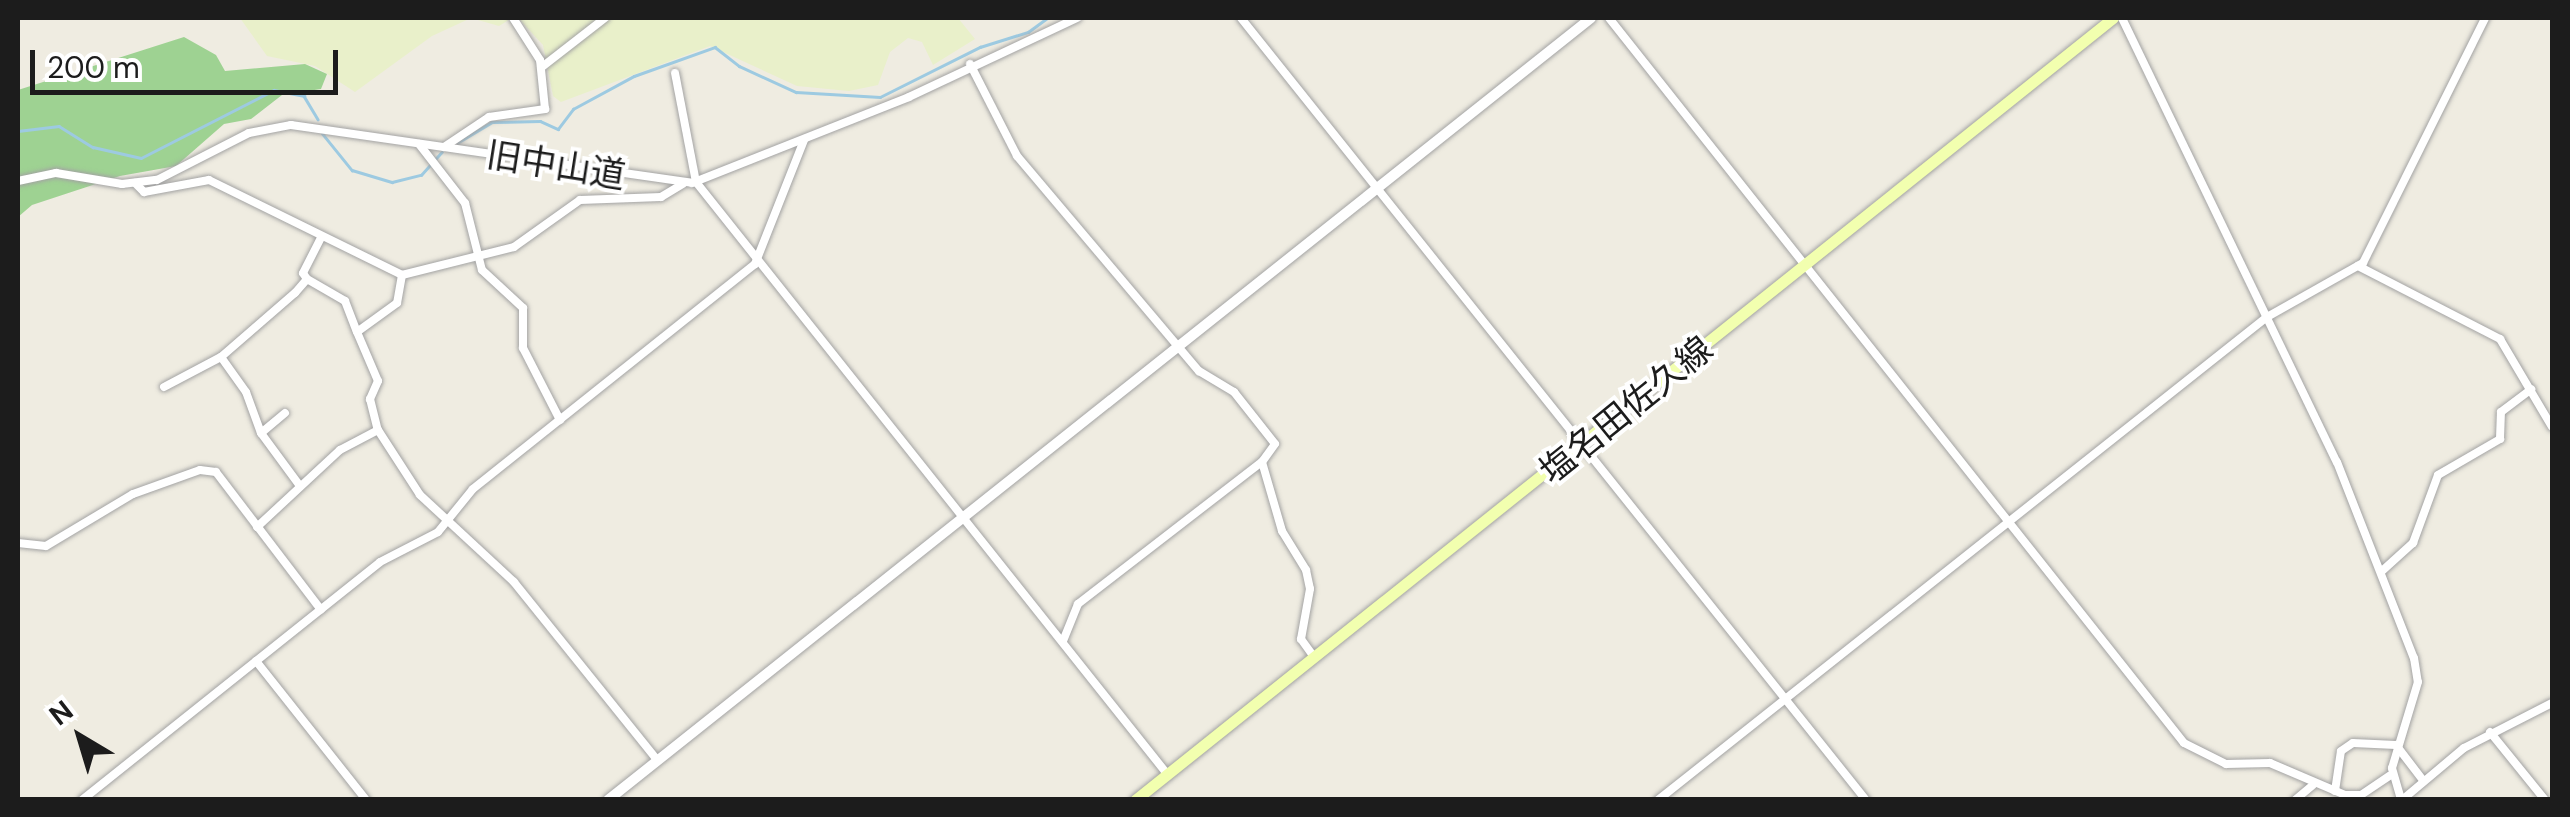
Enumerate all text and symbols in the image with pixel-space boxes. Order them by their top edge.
scale bar [35,30,342,92]
text: 200 m [47,48,140,87]
street label: 旧中山道 [484,133,628,197]
street label: 塩名田佐久線 [1531,328,1721,492]
north arrow [30,687,130,787]
text: N [42,692,81,734]

